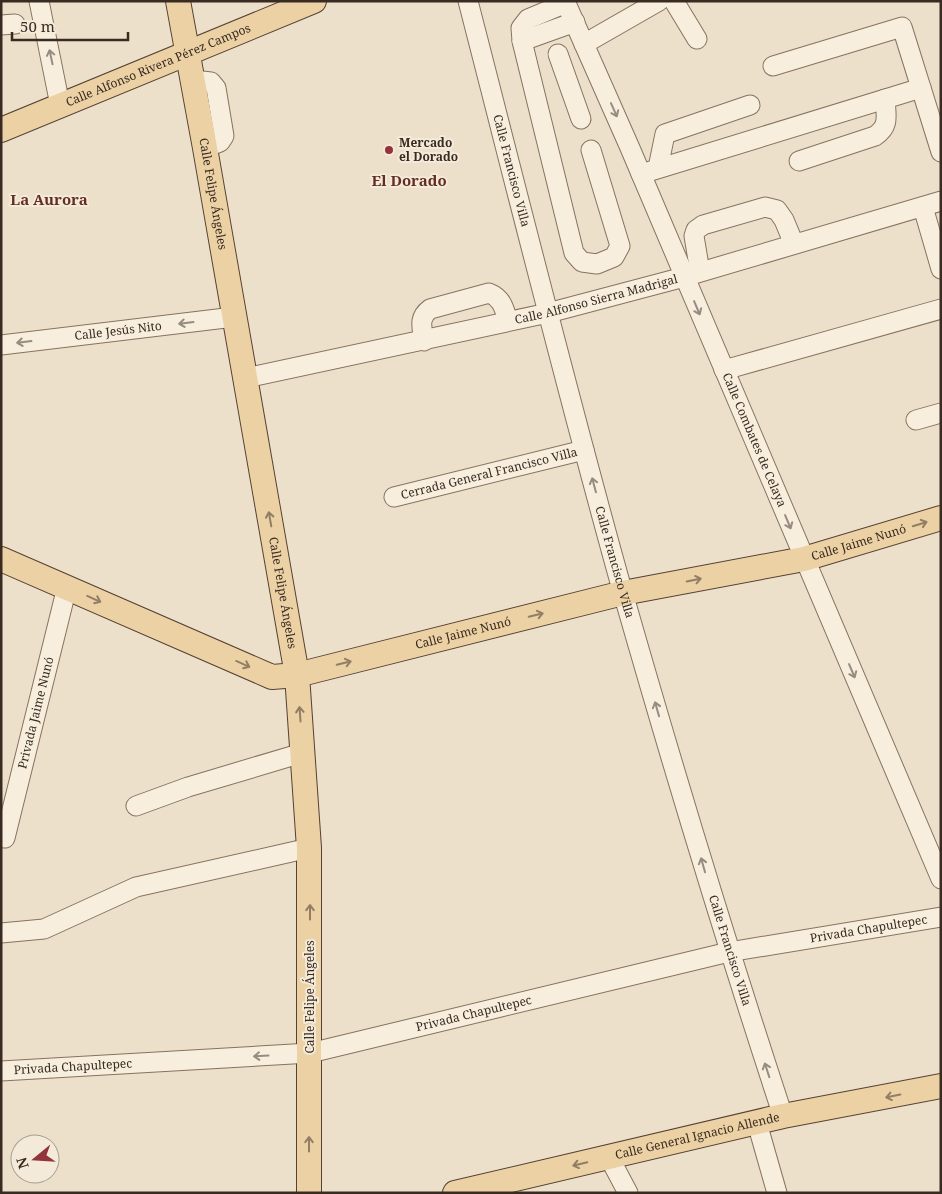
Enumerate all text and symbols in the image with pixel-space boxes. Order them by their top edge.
scale bar [12,10,129,42]
text: 50 m [20,16,55,36]
street label: Calle Alfonso Rivera Pérez Campos [63,19,253,110]
one-way arrow [45,49,55,65]
one-way arrow [609,102,619,117]
street label: Calle Francisco Villa [489,112,534,229]
place label: Mercado el Dorado [399,134,458,165]
street label: Calle Felipe Ángeles [195,136,232,251]
marker: Mercado el Dorado [383,144,395,156]
district label: El Dorado [371,170,447,190]
district label: La Aurora [10,189,88,209]
street label: Calle Alfonso Sierra Madrigal [513,270,680,328]
one-way arrow [693,300,703,315]
street label: Calle Jesús Nito [74,317,163,344]
one-way arrow [178,318,194,328]
one-way arrow [17,337,33,347]
street label: Calle Combates de Celaya [719,370,791,510]
street label: Cerrada General Francisco Villa [399,443,579,503]
one-way arrow [589,478,598,494]
street label: Calle Francisco Villa [591,504,639,620]
one-way arrow [264,512,274,528]
one-way arrow [784,514,794,529]
one-way arrow [911,519,927,529]
street label: Calle Jaime Nunó [809,520,908,564]
street label: Calle Felipe Ángeles [265,535,301,650]
one-way arrow [686,575,702,584]
one-way arrow [86,595,101,605]
one-way arrow [527,610,543,619]
street label: Calle Jaime Nunó [413,612,513,653]
street label: Privada Jaime Nunó [13,655,58,771]
one-way arrow [336,658,352,667]
one-way arrow [235,660,250,670]
one-way arrow [848,663,858,678]
one-way arrow [652,701,662,717]
one-way arrow [295,707,304,723]
one-way arrow [698,857,708,873]
street label: Calle Francisco Villa [705,893,756,1008]
one-way arrow [305,904,315,920]
street label: Privada Chapultepec [809,910,928,947]
street label: Calle Felipe Ángeles [301,940,318,1054]
street label: Privada Chapultepec [414,991,533,1035]
one-way arrow [253,1051,269,1060]
street label: Privada Chapultepec [13,1054,133,1078]
one-way arrow [762,1062,772,1078]
one-way arrow [885,1091,901,1101]
street label: Calle General Ignacio Allende [613,1108,781,1163]
north arrow [10,1134,60,1184]
one-way arrow [304,1136,314,1152]
text: N [11,1155,33,1171]
one-way arrow [573,1159,589,1169]

